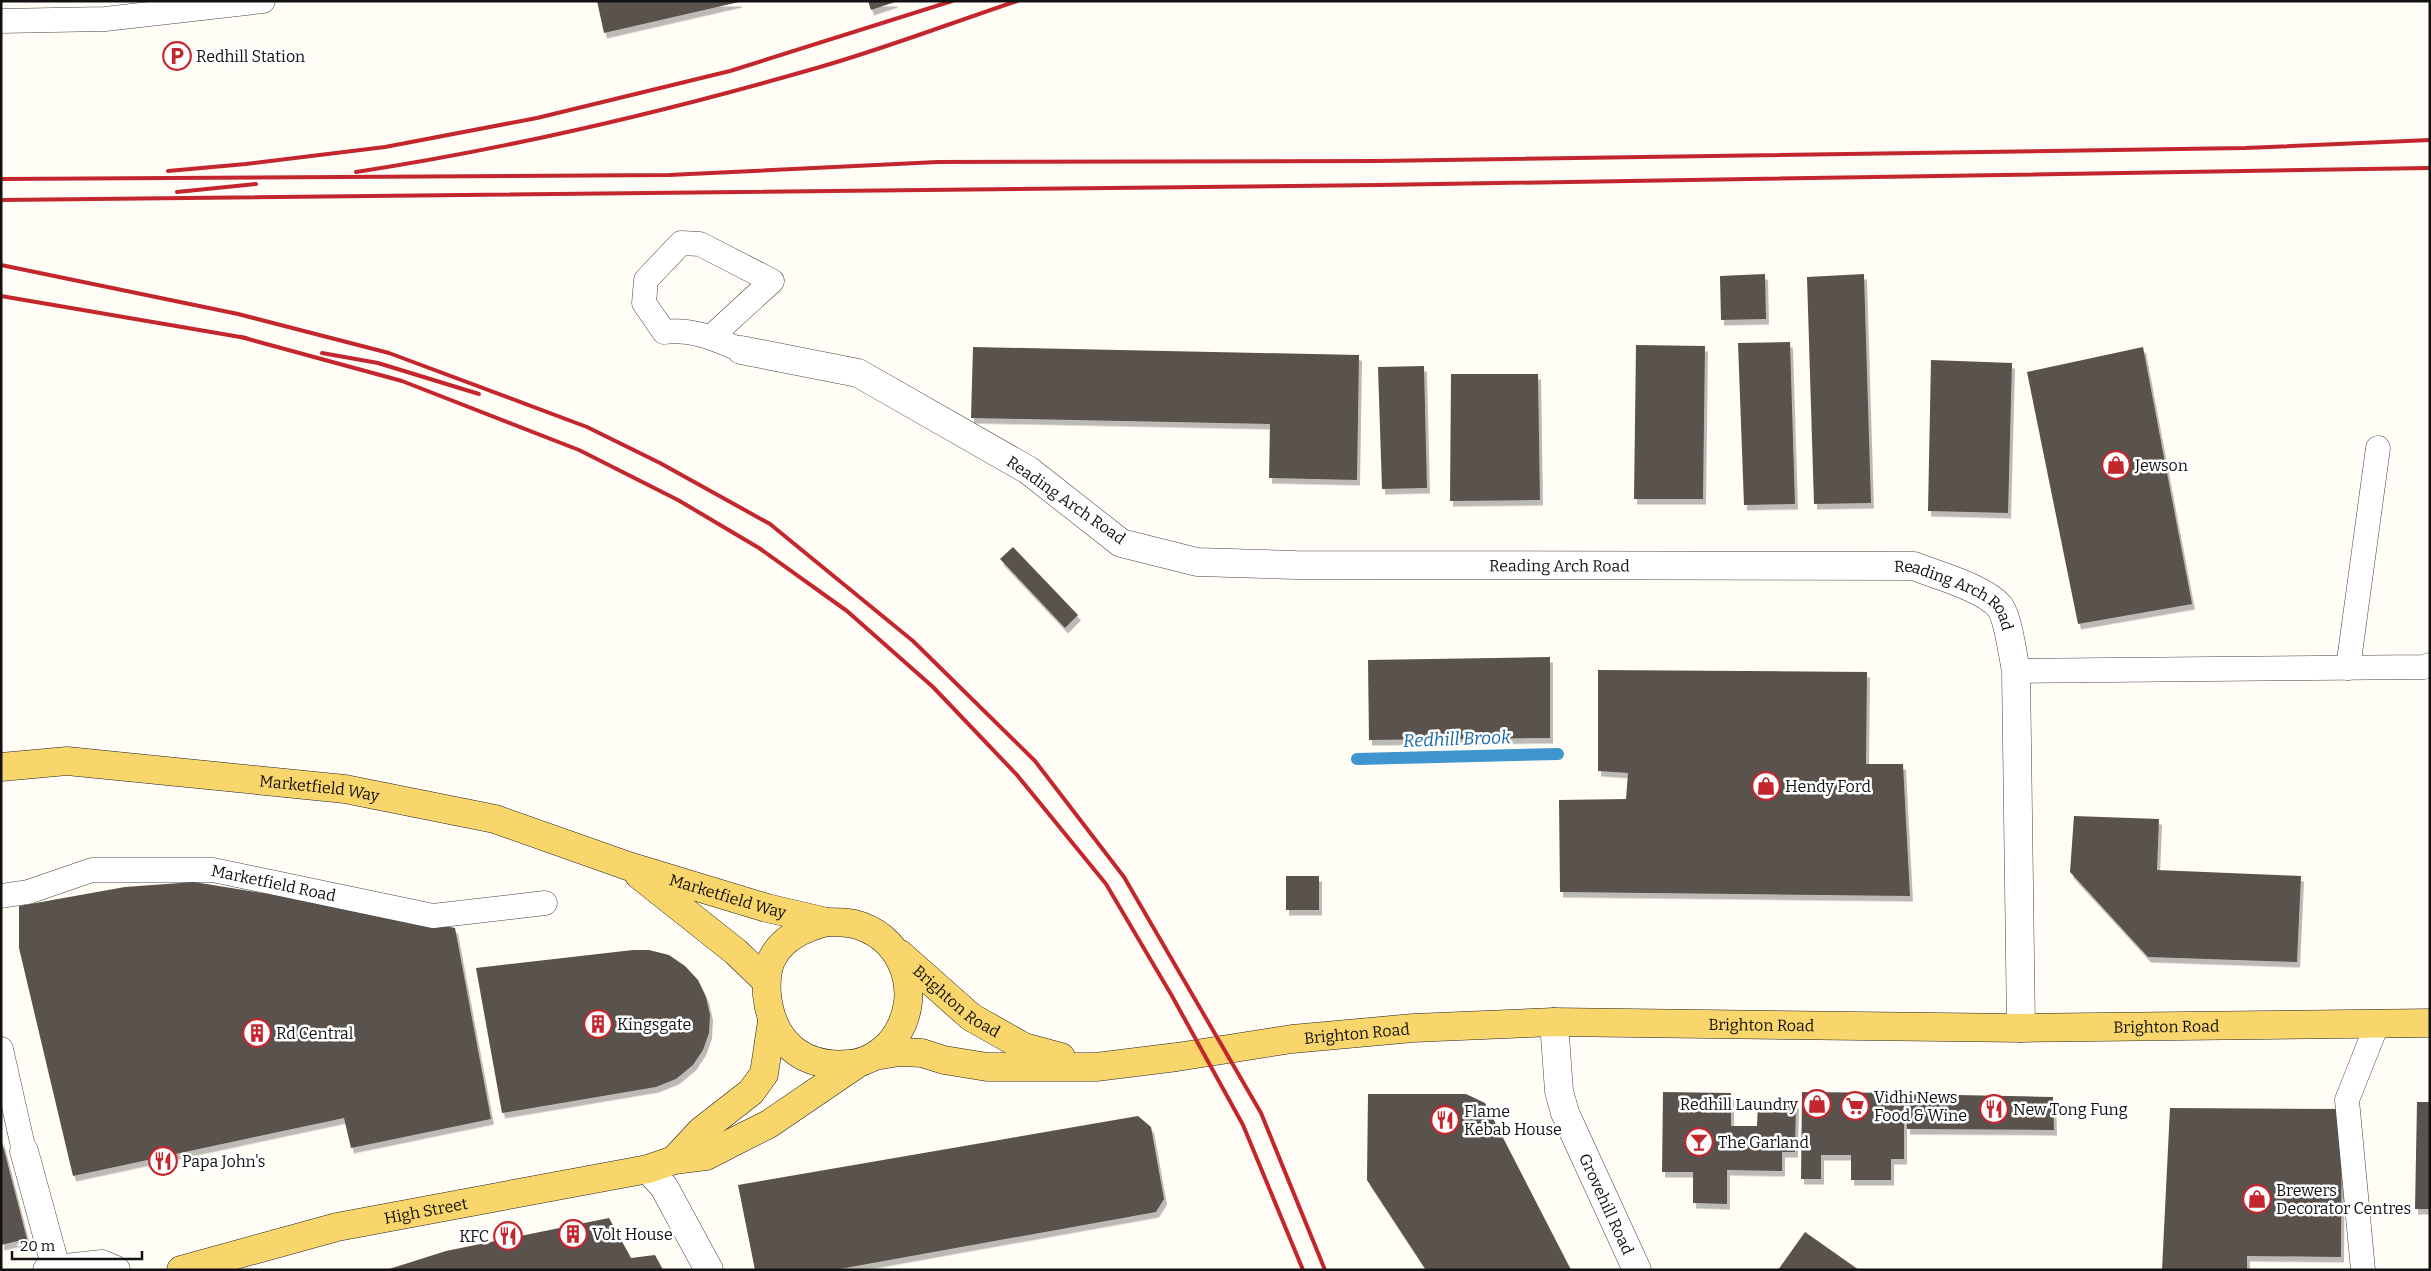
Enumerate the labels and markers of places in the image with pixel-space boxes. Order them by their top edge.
parking icon: Redhill Station [162,41,192,71]
place label: Redhill Station [196,47,305,66]
shop icon: Jewson [2101,450,2131,480]
place label: Jewson [2134,456,2188,475]
shop icon: Hendy Ford [1751,771,1781,801]
place label: Hendy Ford [1785,777,1871,796]
building icon: Kingsgate [583,1009,613,1039]
place label: Kingsgate [617,1015,691,1034]
building icon: Rd Central [242,1018,272,1048]
place label: Rd Central [276,1024,354,1043]
place label: Vidhi News Food & Wine [1874,1088,1967,1125]
shop icon: Redhill Laundry [1802,1089,1832,1119]
supermarket icon: Vidhi News Food & Wine [1840,1091,1870,1121]
restaurant icon: New Tong Fung [1979,1094,2009,1124]
place label: Redhill Laundry [1680,1095,1799,1114]
place label: New Tong Fung [2013,1100,2128,1119]
place label: Flame Kebab House [1464,1102,1562,1139]
restaurant icon: Flame Kebab House [1430,1105,1460,1135]
bar icon: The Garland [1684,1127,1714,1157]
place label: The Garland [1718,1133,1809,1152]
restaurant icon: Papa John's [148,1146,178,1176]
place label: Papa John's [182,1152,265,1171]
place label: Brewers Decorator Centres [2276,1181,2411,1218]
shop icon: Brewers Decorator Centres [2242,1184,2272,1214]
building icon: Volt House [558,1219,588,1249]
restaurant icon: KFC [493,1221,523,1251]
place label: Volt House [592,1225,673,1244]
place label: KFC [459,1227,489,1246]

